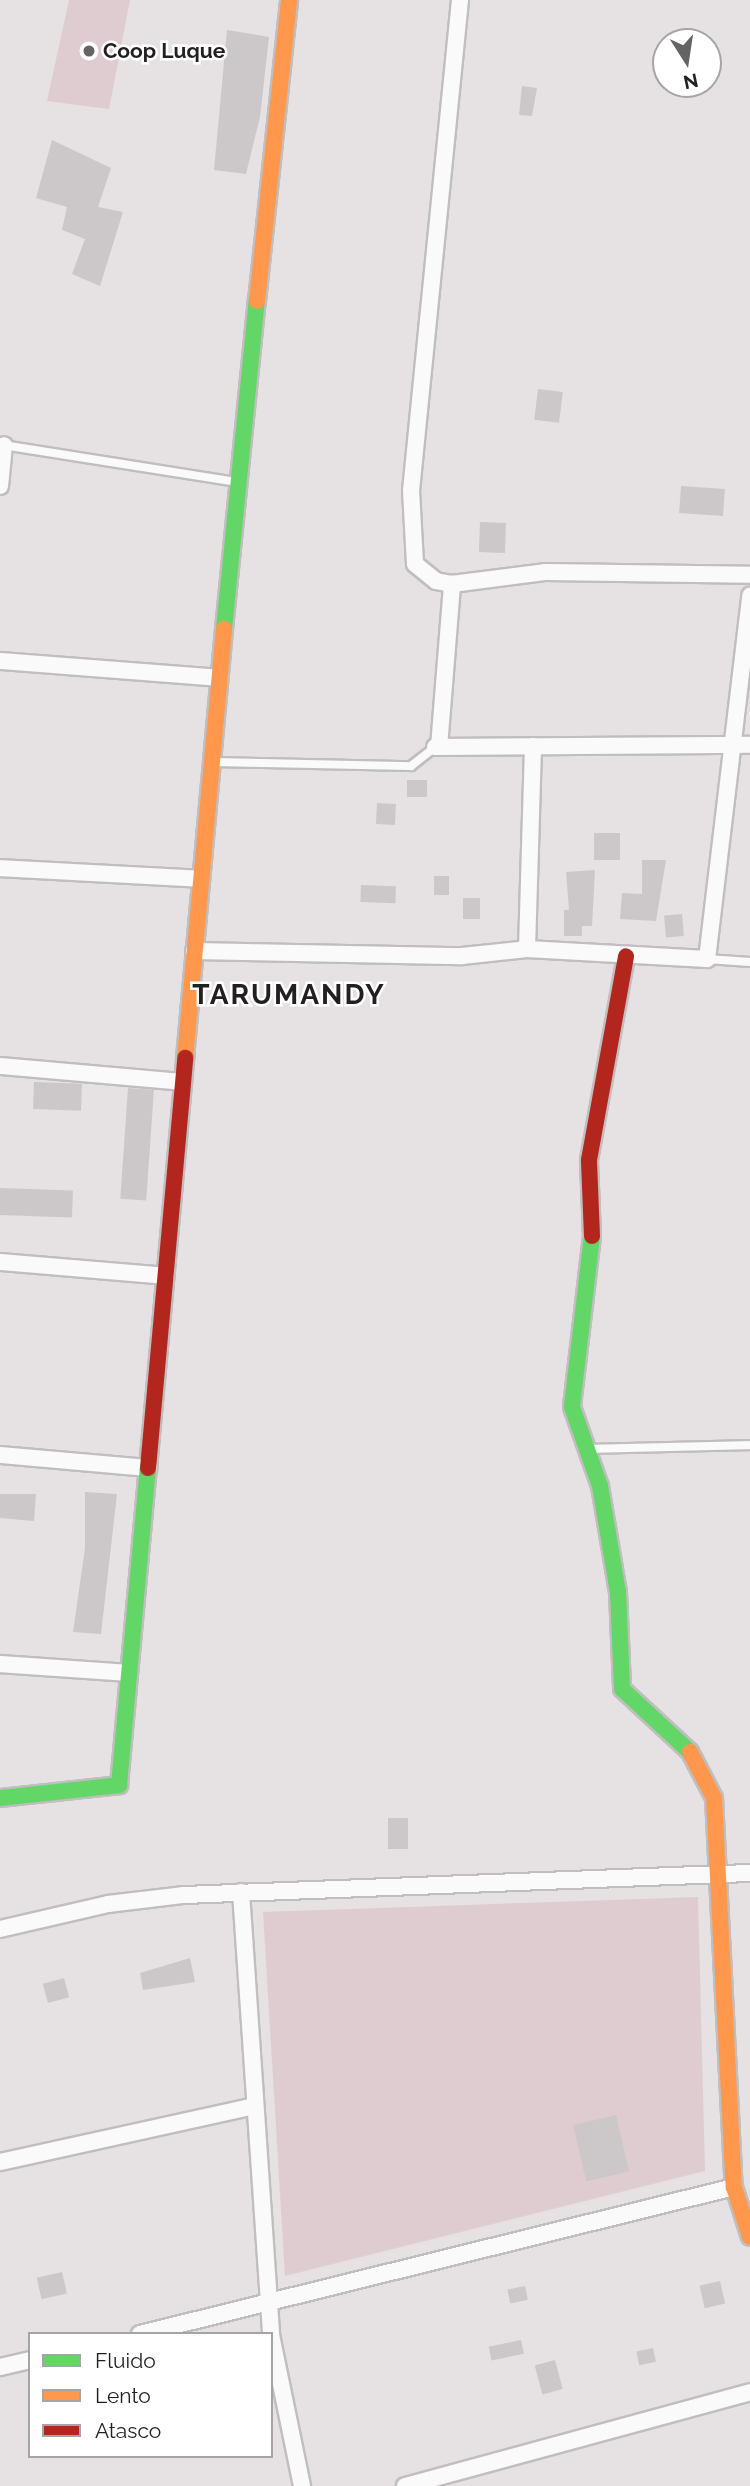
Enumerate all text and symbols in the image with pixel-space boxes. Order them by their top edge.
north arrow [652,28,722,98]
place label: Coop Luque [103,38,225,64]
marker: Coop Luque [81,43,97,59]
text: N [682,69,700,94]
district label: TARUMANDY [193,978,385,1012]
legend [28,2332,273,2458]
text: Fluido [95,2348,156,2373]
text: Lento [95,2383,151,2408]
text: Atasco [95,2418,161,2443]

